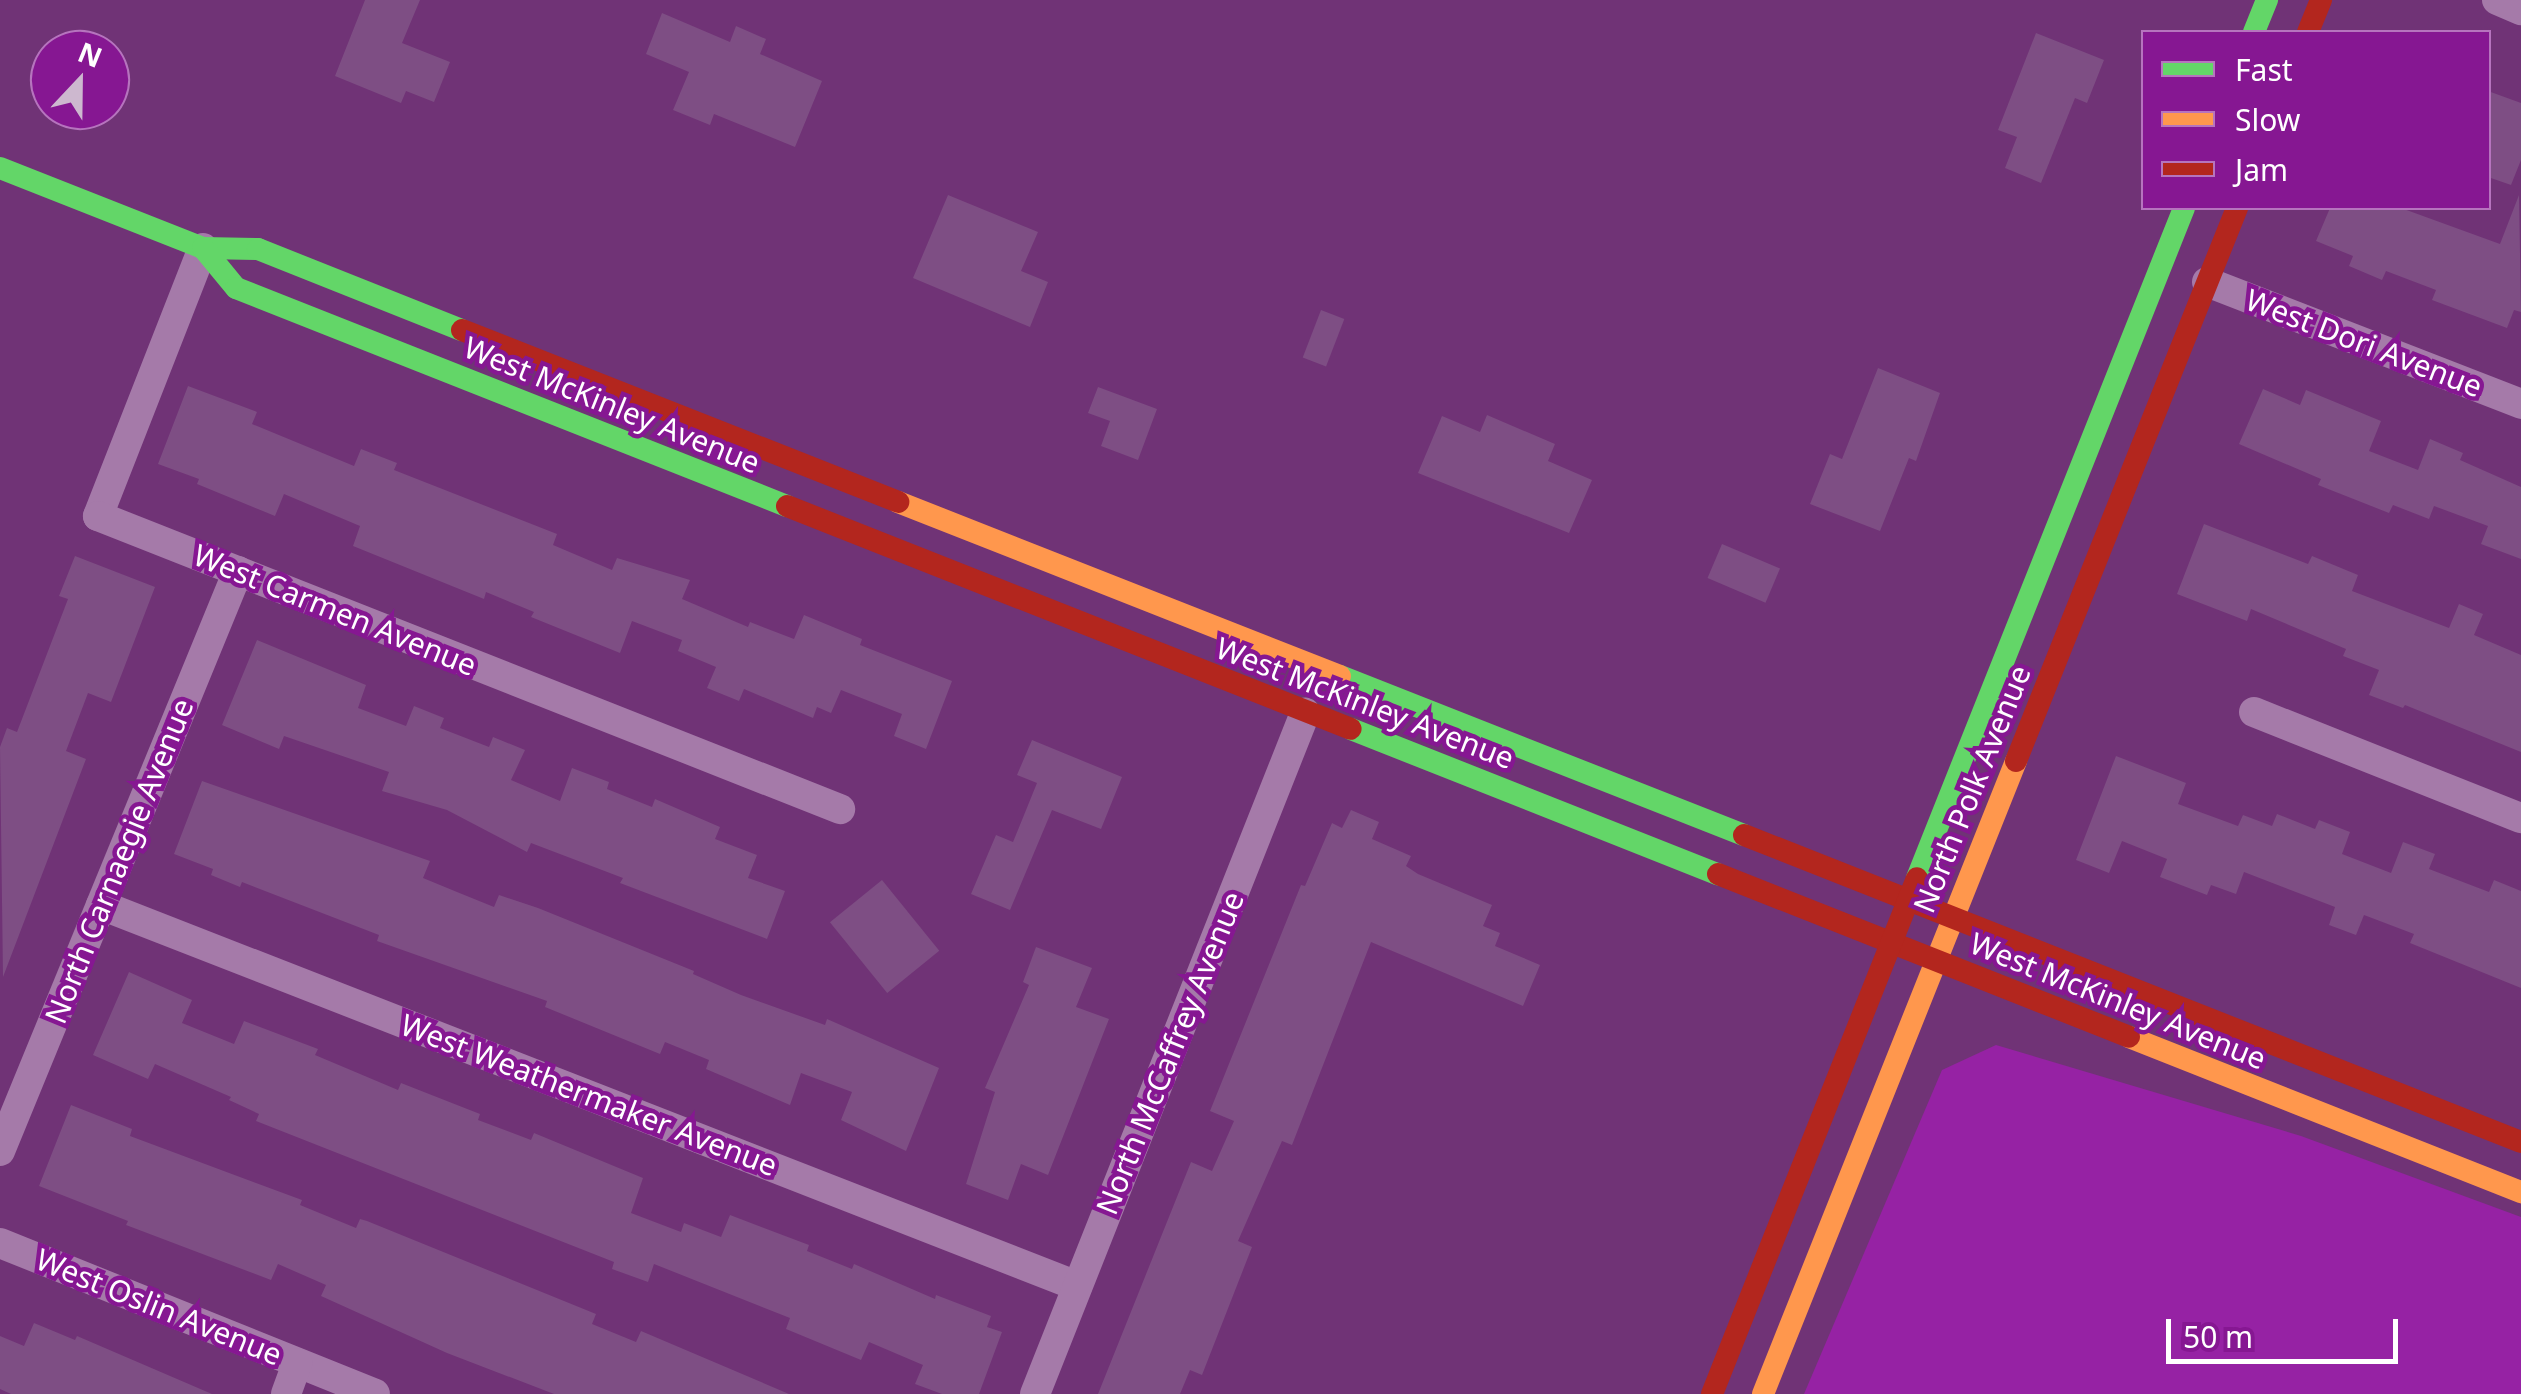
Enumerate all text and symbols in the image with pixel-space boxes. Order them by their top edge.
north arrow [30,30,130,130]
legend [2141,30,2491,210]
text: N [73,32,108,76]
text: Fast [2235,49,2293,90]
text: Slow [2235,99,2300,140]
text: Jam [2235,149,2288,190]
street label: West Dori Avenue [2241,281,2487,405]
street label: West McKinley Avenue [459,329,765,481]
street label: West Carmen Avenue [188,537,482,683]
street label: West McKinley Avenue [1211,630,1519,776]
street label: North Polk Avenue [1906,660,2038,918]
street label: North Carnaegie Avenue [37,693,201,1029]
street label: North McCaffrey Avenue [1089,886,1251,1220]
street label: West McKinley Avenue [1965,925,2271,1077]
street label: West Weathermaker Avenue [396,1006,782,1184]
street label: West Oslin Avenue [31,1241,287,1373]
scale bar [2171,1299,2404,1361]
text: 50 m [2183,1316,2253,1357]

